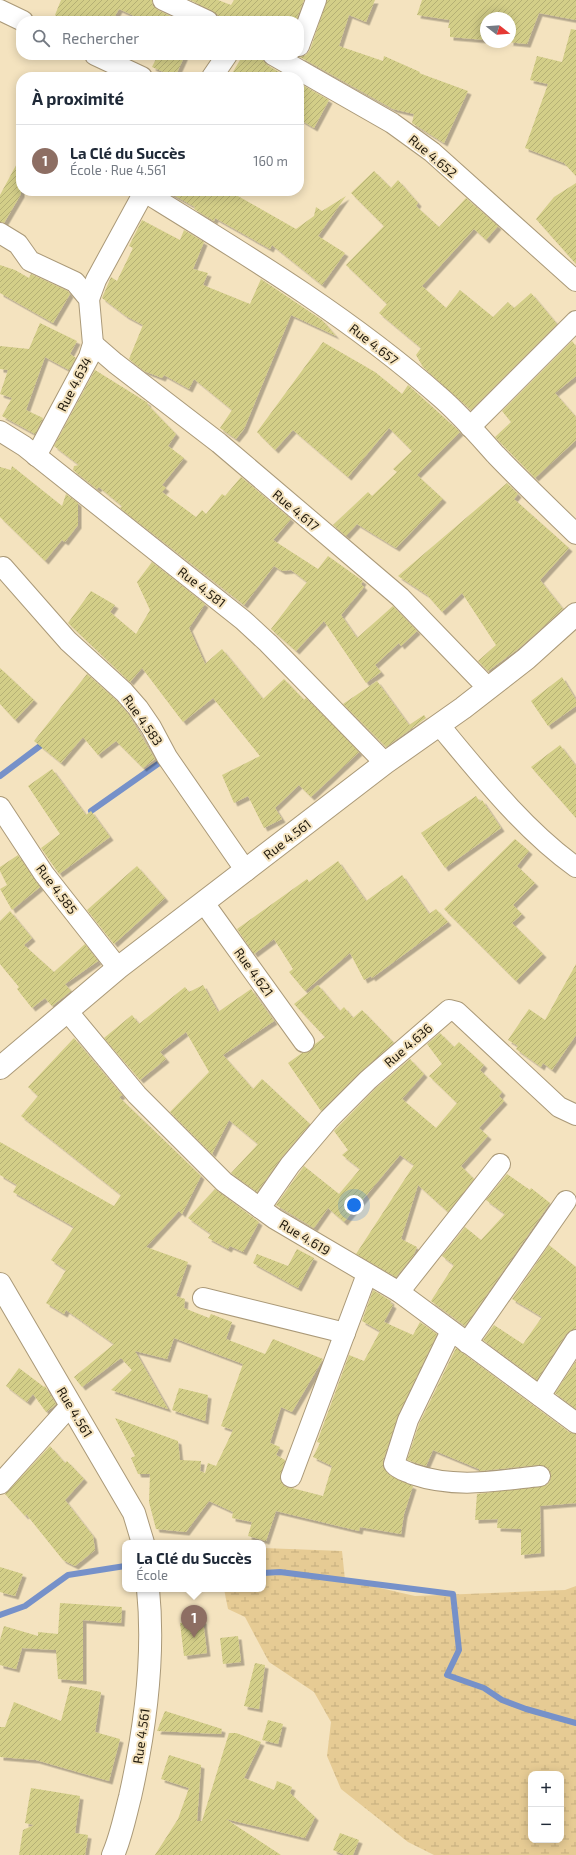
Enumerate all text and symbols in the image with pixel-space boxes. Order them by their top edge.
north arrow [480,12,516,48]
search box [16,16,304,60]
icon: search [30,27,52,49]
text: Rechercher [62,29,139,47]
text: À proximité [32,88,124,108]
street label: Rue 4.652 [406,131,460,181]
text: La Clé du Succès [70,144,186,162]
text: 1 [42,153,48,169]
text: 160 m [253,153,288,169]
text: École · Rue 4.561 [70,162,167,178]
street label: Rue 4.657 [346,320,402,368]
street label: Rue 4.634 [53,354,95,414]
street label: Rue 4.617 [270,486,323,534]
street label: Rue 4.581 [175,563,229,611]
street label: Rue 4.583 [120,691,166,749]
street label: Rue 4.561 [260,815,314,863]
street label: Rue 4.585 [33,861,81,917]
street label: Rue 4.621 [231,945,277,999]
street label: Rue 4.636 [381,1020,435,1070]
your location [344,1195,364,1215]
street label: Rue 4.619 [277,1216,333,1258]
street label: Rue 4.561 [54,1384,96,1440]
popup [122,1540,266,1592]
text: La Clé du Succès [136,1549,252,1567]
text: École [136,1567,168,1583]
pin: 1 [181,1605,207,1638]
street label: Rue 4.561 [129,1707,153,1765]
map controls [528,1771,564,1843]
button: + [528,1771,564,1807]
button: − [528,1807,564,1843]

